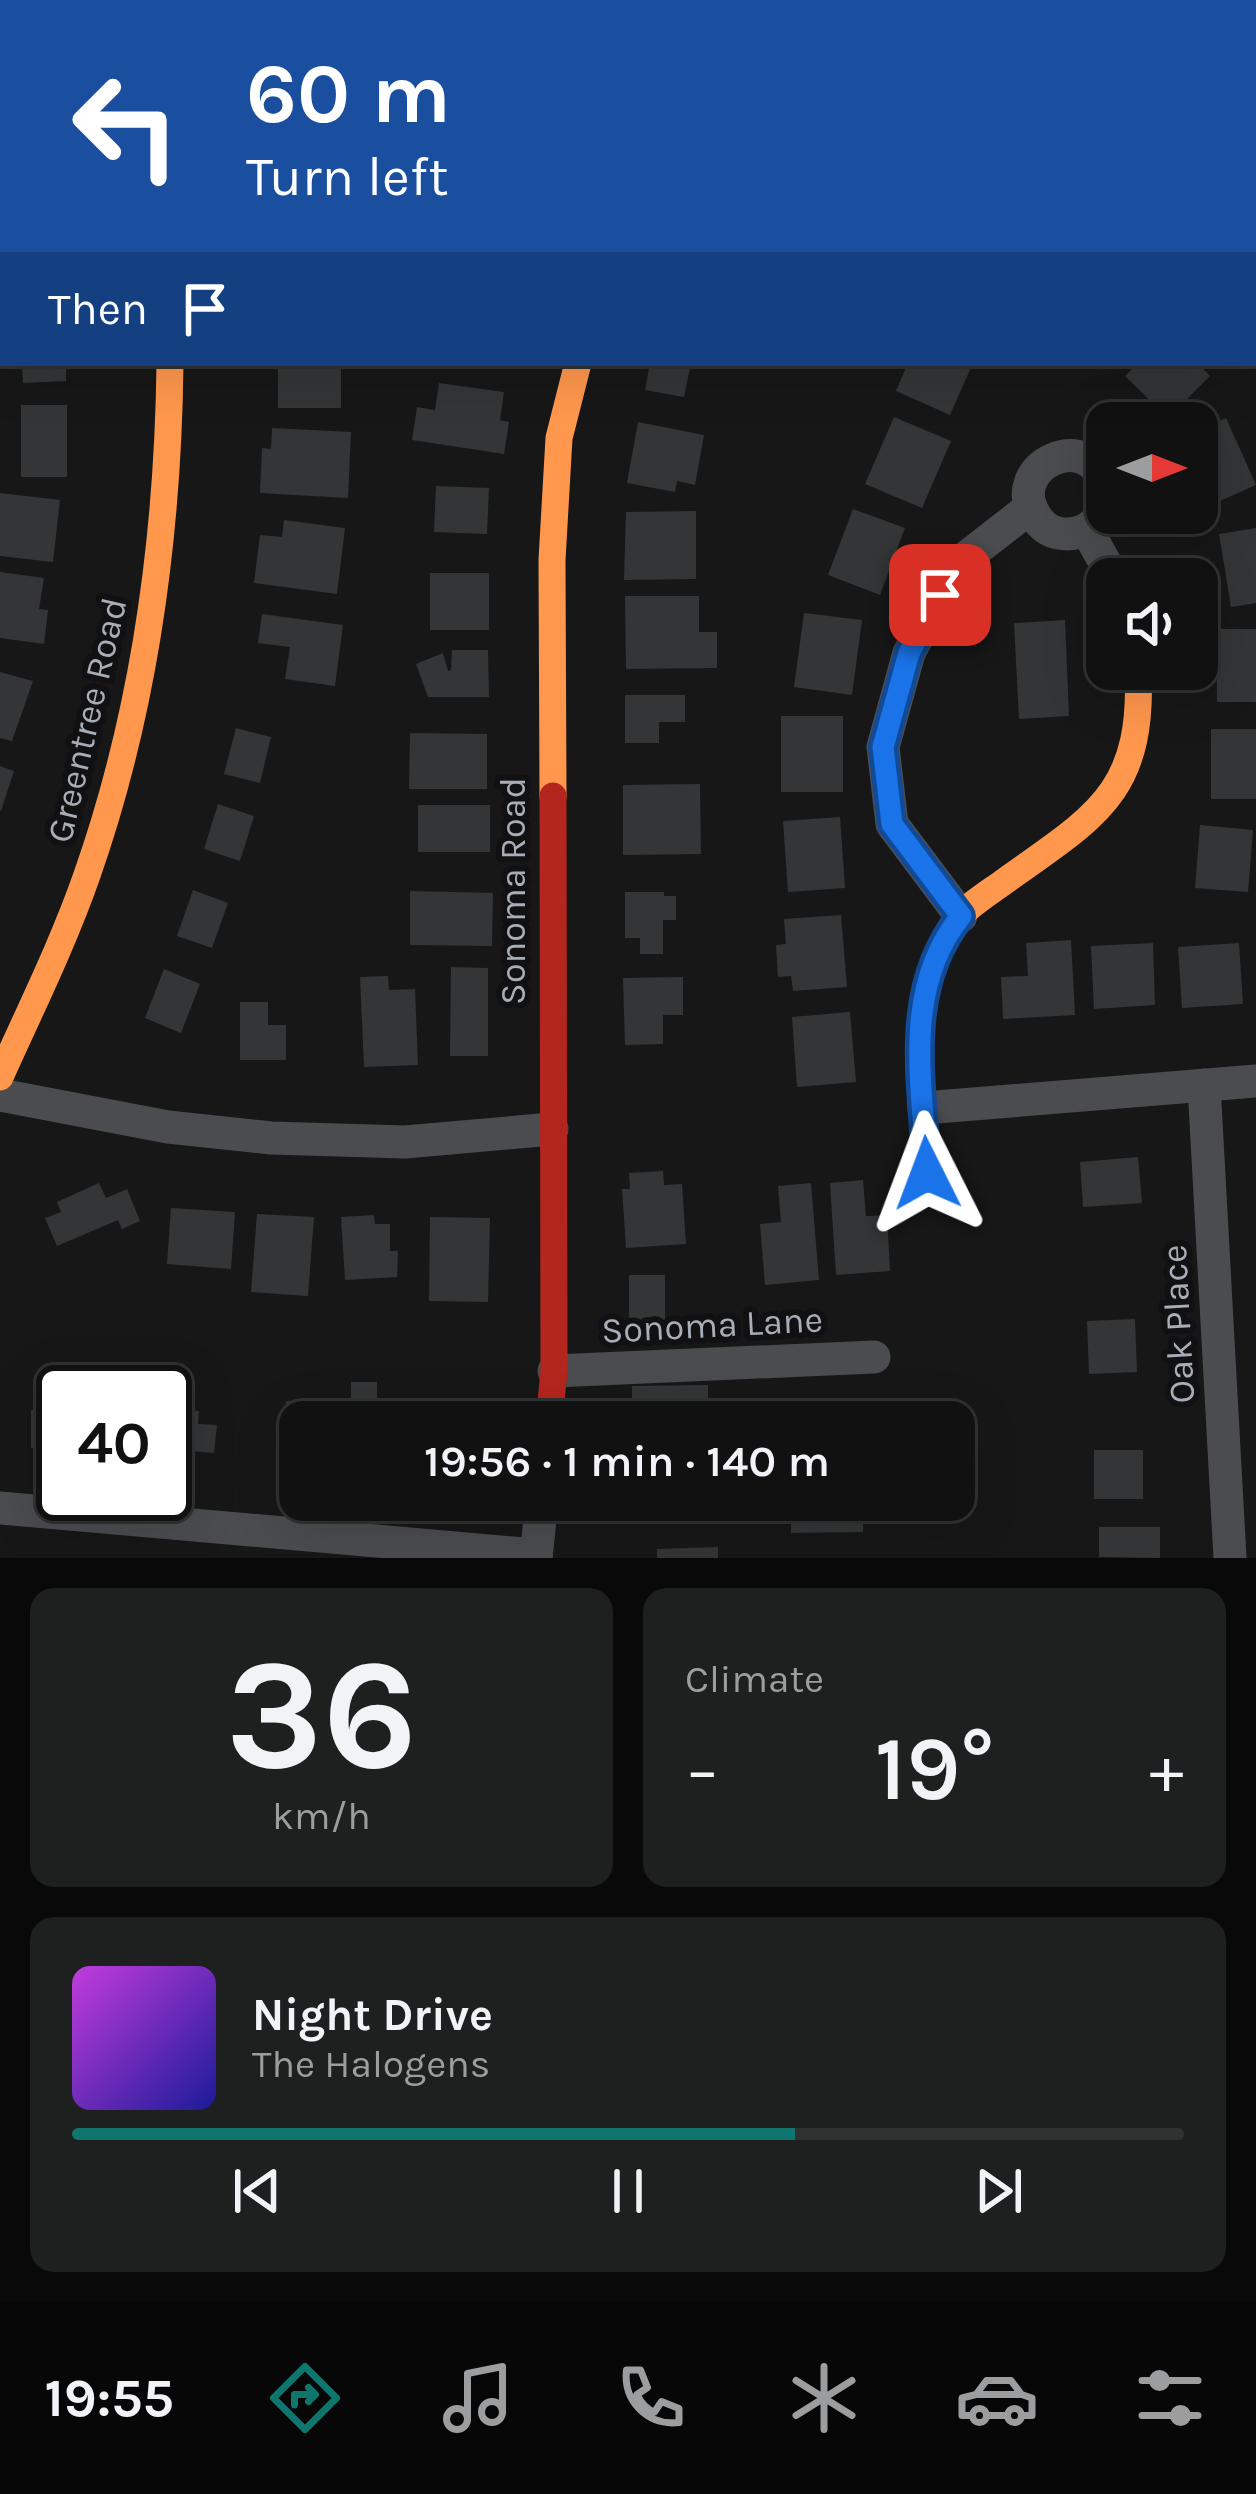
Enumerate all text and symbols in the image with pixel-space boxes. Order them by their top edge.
text: 60 m [246,45,451,143]
icon: left [48,48,204,204]
text: Turn left [246,145,449,209]
icon: arrive [172,276,238,342]
text: Then [48,283,148,335]
north arrow [1086,402,1218,534]
map controls [1086,402,1218,690]
pin [889,544,991,646]
button: sound [1086,558,1218,690]
icon: arrive [907,562,973,628]
street label: Greentree Road [38,594,136,846]
street label: Sonoma Road [492,777,534,1005]
position arrow [864,1110,990,1236]
street label: Oak Place [1153,1244,1203,1404]
street label: Sonoma Lane [600,1298,824,1352]
speed limit sign: 40 [36,1365,192,1521]
text: 19:56 · 1 min · 140 m [424,1435,830,1487]
text: 36 [226,1624,417,1806]
text: Climate [685,1656,824,1702]
text: 19° [875,1716,994,1822]
text: − [685,1731,720,1809]
text: + [1149,1731,1184,1809]
text: km/h [272,1793,371,1839]
text: Night Drive [252,1989,493,2041]
text: The Halogens [252,2041,490,2087]
icon: previous [224,2158,290,2224]
icon: pause [595,2158,661,2224]
icon: next [966,2158,1032,2224]
icon: directions [263,2356,347,2440]
icon: music [436,2356,520,2440]
icon: phone [609,2356,693,2440]
icon: climate [782,2356,866,2440]
icon: car [955,2356,1039,2440]
icon: filters [1128,2356,1212,2440]
text: 19:55 [44,2366,174,2430]

